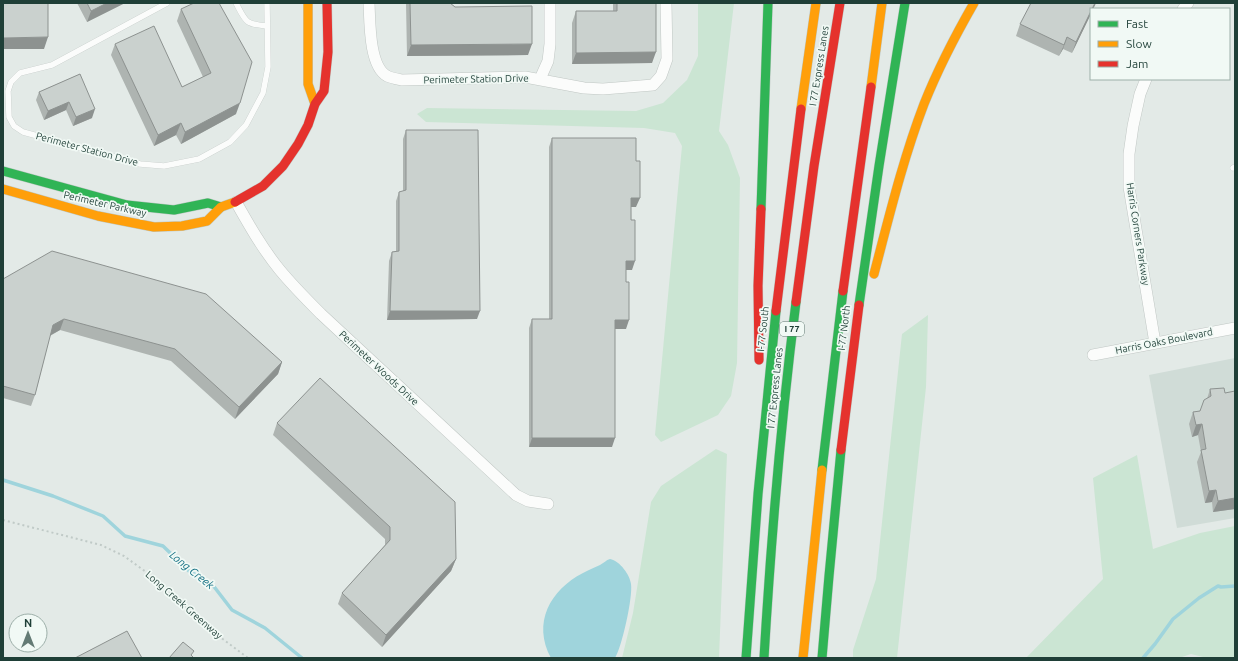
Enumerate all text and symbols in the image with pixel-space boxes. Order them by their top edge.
legend [1090,8,1230,80]
text: Fast [1126,17,1148,30]
street label: I 77 Express Lanes [807,25,831,107]
text: Slow [1126,37,1152,50]
text: Jam [1126,57,1148,70]
street label: Perimeter Station Drive [423,73,529,85]
street label: Perimeter Station Drive [35,130,139,168]
street label: Harris Corners Parkway [1124,182,1152,286]
street label: Perimeter Parkway [62,189,148,219]
street label: I-77 North [836,305,852,351]
street label: I-77 South [755,306,771,352]
road number: I 77 [780,322,804,336]
street label: Harris Oaks Boulevard [1114,326,1214,356]
street label: Perimeter Woods Drive [337,328,421,408]
street label: I 77 Express Lanes [765,347,785,429]
water label: Long Creek [167,549,217,592]
street label: Long Creek Greenway [143,569,225,641]
north arrow [8,613,48,653]
text: N [24,617,32,629]

